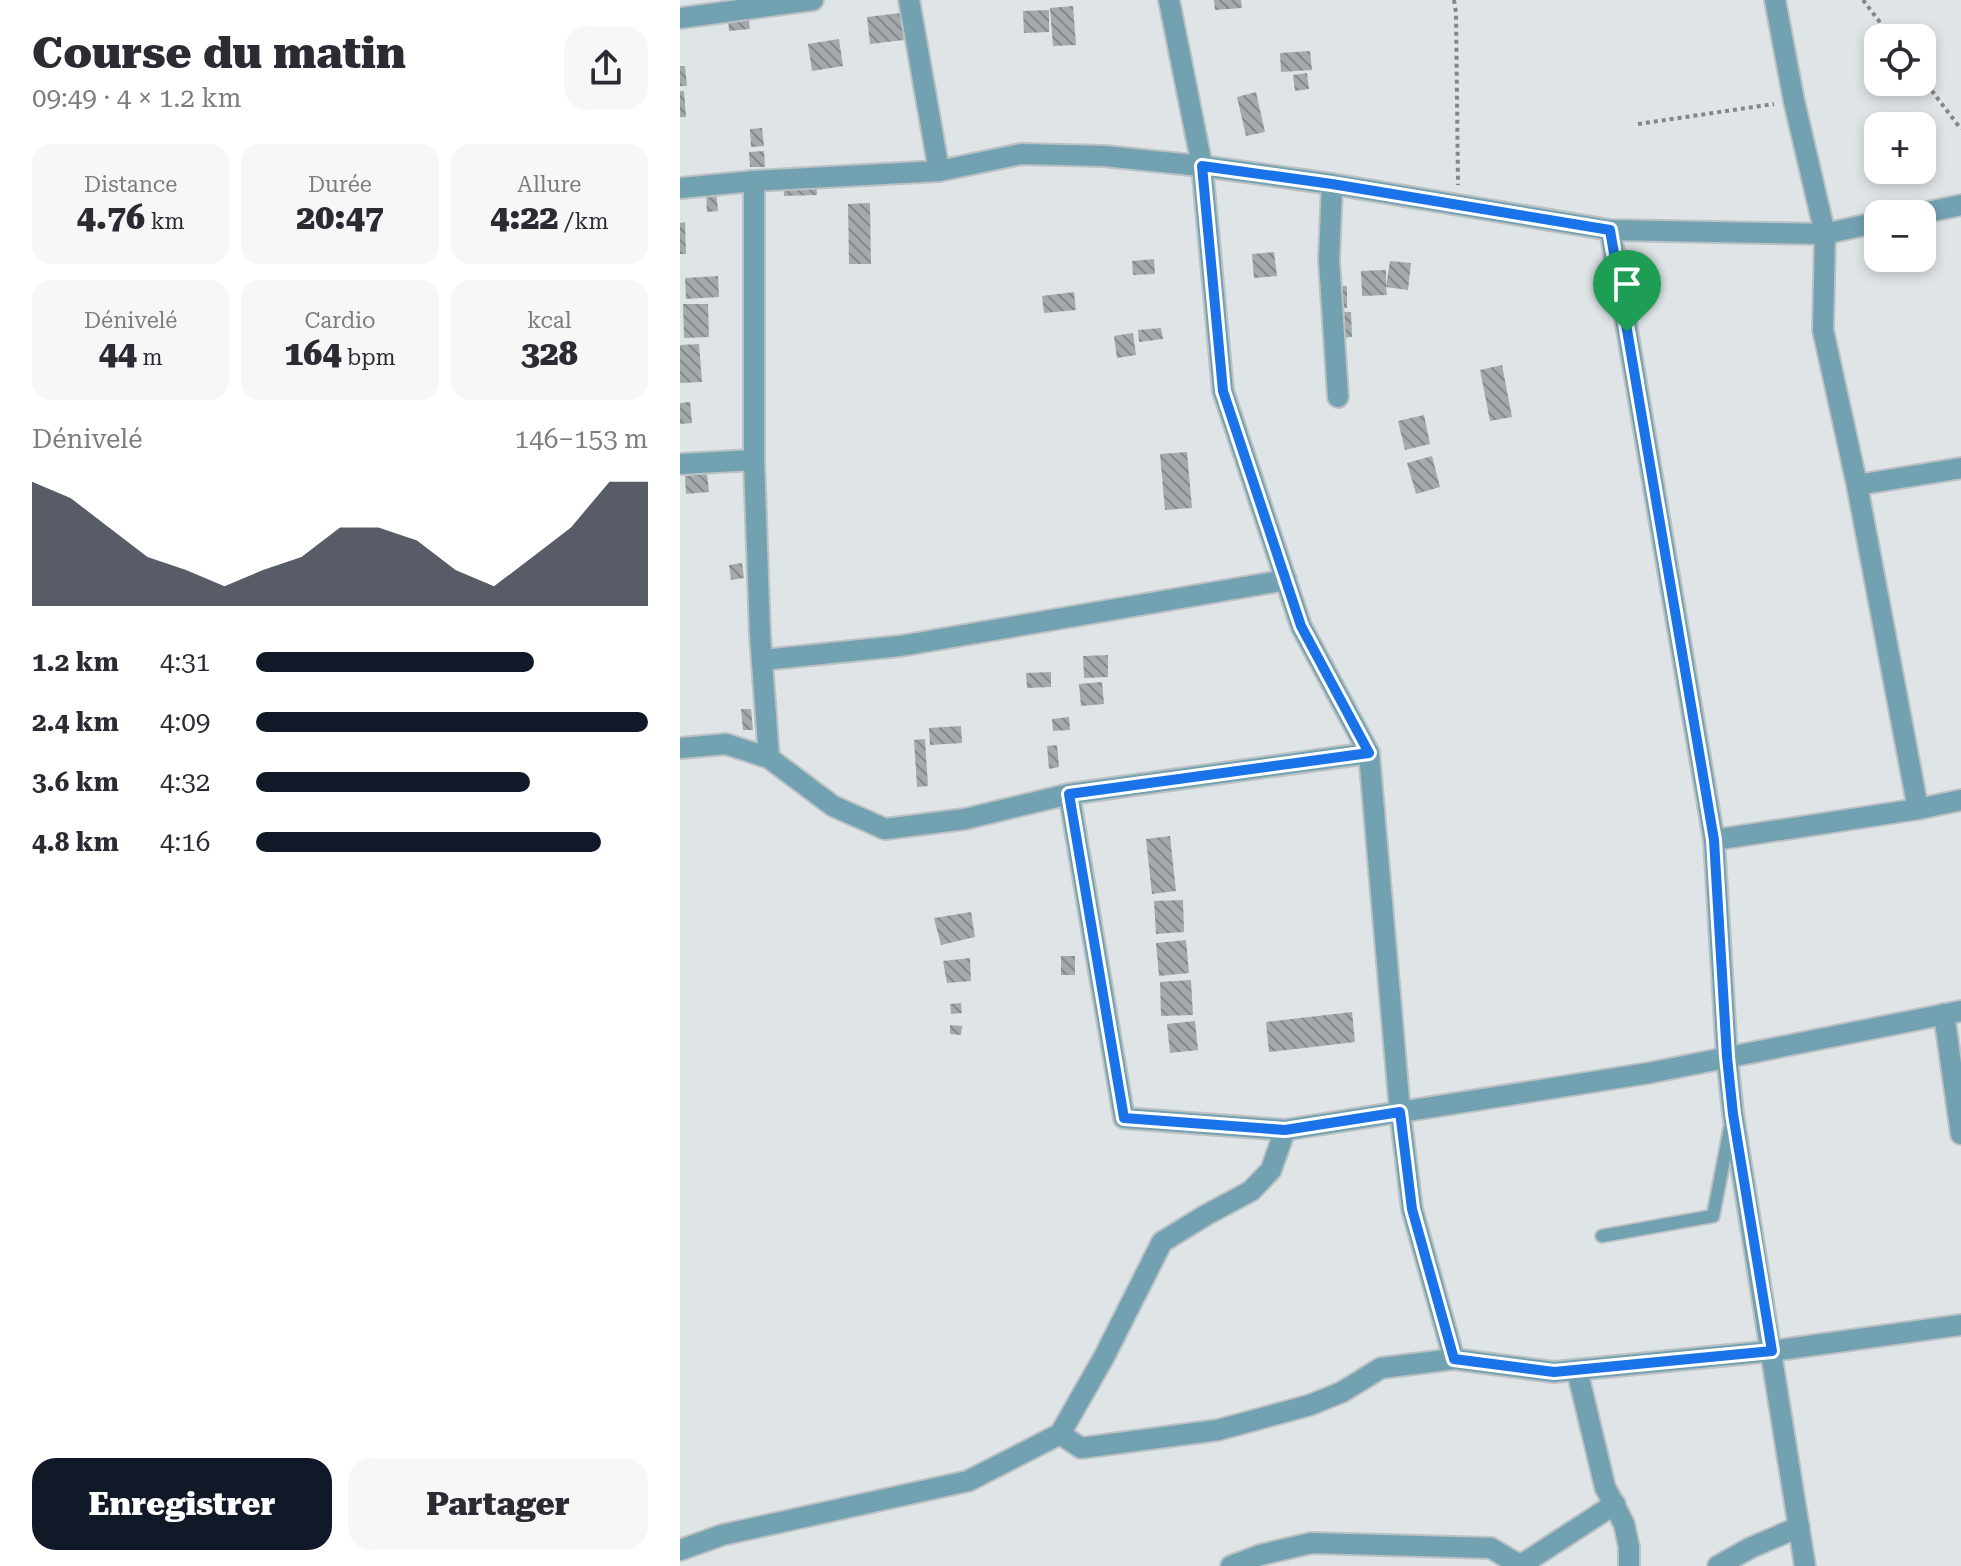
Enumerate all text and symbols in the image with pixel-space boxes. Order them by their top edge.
map controls [1864,24,1936,272]
button: locate [1864,24,1936,96]
button: share [564,26,648,110]
text: Course du matin [32,27,406,79]
text: 09:49 · 4 × 1.2 km [32,83,242,113]
button: + [1864,112,1936,184]
text: Distance [84,172,177,197]
text: Durée [308,172,372,197]
text: Allure [517,172,581,197]
text: 4.76 [77,197,145,237]
text: 20:47 [296,197,384,237]
text: 4:22 [490,197,559,237]
button: − [1864,200,1936,272]
text: km [145,209,185,234]
text: /km [559,209,608,234]
pin [1593,250,1661,332]
icon: arrive [1605,262,1649,306]
text: Dénivelé [84,308,177,333]
text: Cardio [304,308,376,333]
text: kcal [527,308,571,333]
text: 44 [99,333,137,373]
text: 164 [284,333,341,373]
text: 328 [521,333,578,373]
text: m [137,345,163,370]
text: bpm [341,345,396,370]
text: Dénivelé [32,424,142,454]
text: 146–153 m [515,424,648,454]
text: 1.2 km [32,647,119,677]
text: 4:31 [160,647,210,677]
text: 2.4 km [32,707,119,737]
text: 4:09 [160,707,210,737]
text: 3.6 km [32,767,119,797]
text: 4:32 [160,767,210,797]
text: 4.8 km [32,827,119,857]
text: 4:16 [160,827,210,857]
button: Enregistrer [32,1458,332,1550]
button: Partager [348,1458,648,1550]

